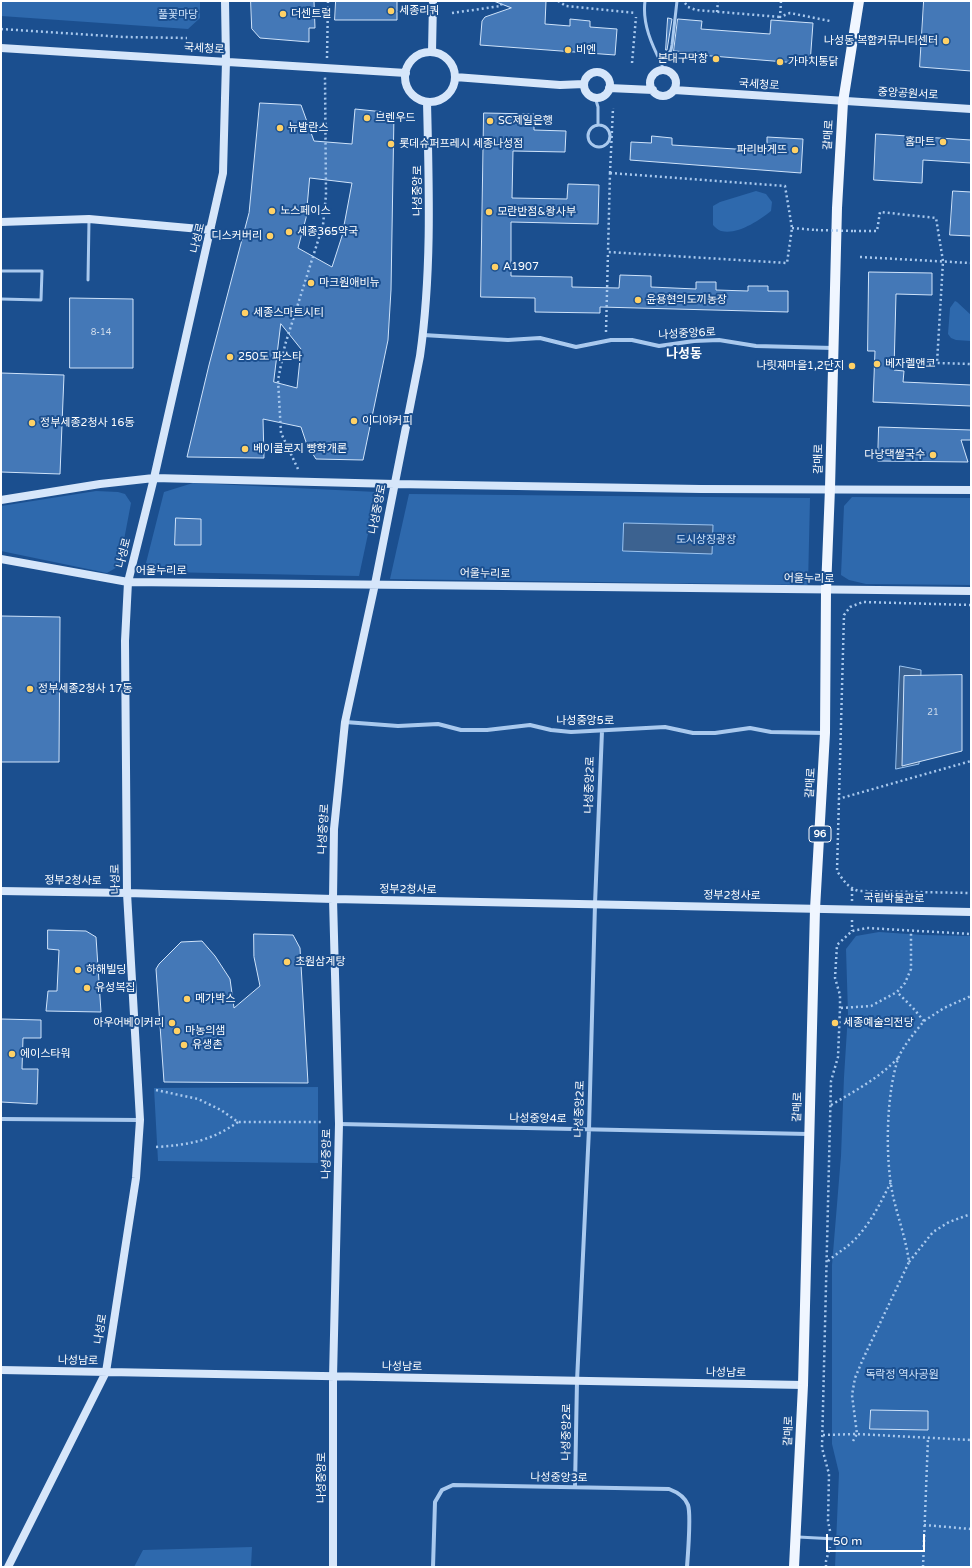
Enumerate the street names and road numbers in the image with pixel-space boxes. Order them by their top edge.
street label: 국세청로 [183,41,225,57]
street label: 국세청로 [738,77,780,93]
street label: 중앙공원서로 [877,86,939,102]
street label: 갈매로 [822,119,836,151]
street label: 나성중앙로 [411,166,425,216]
street label: 나성로 [188,222,208,254]
street label: 나성중앙6로 [658,326,716,342]
street label: 갈매로 [812,444,826,474]
street label: 나성중앙로 [367,483,389,535]
street label: 나성로 [114,537,134,569]
street label: 어울누리로 [136,564,186,578]
street label: 어울누리로 [460,567,510,581]
street label: 어울누리로 [784,572,834,586]
street label: 나성중앙5로 [556,714,614,728]
street label: 나성중앙2로 [582,756,598,814]
street label: 갈매로 [804,767,818,799]
street label: 나성중앙로 [316,803,332,855]
road number: 96 [809,826,831,842]
street label: 나성로 [109,864,123,894]
street label: 정부2청사로 [44,874,102,888]
street label: 정부2청사로 [379,883,437,897]
street label: 정부2청사로 [703,889,761,903]
street label: 국립박물관로 [864,892,924,906]
street label: 나성중앙2로 [572,1080,588,1138]
street label: 갈매로 [791,1092,805,1122]
street label: 나성중앙4로 [509,1112,567,1126]
street label: 나성중앙로 [320,1129,334,1179]
street label: 나성로 [92,1313,110,1345]
street label: 나성남로 [58,1354,98,1368]
street label: 나성남로 [382,1360,422,1374]
street label: 나성남로 [706,1366,746,1380]
street label: 나성중앙2로 [560,1403,574,1461]
street label: 갈매로 [782,1416,796,1446]
street label: 나성중앙로 [315,1453,329,1503]
street label: 나성중앙3로 [530,1471,588,1485]

